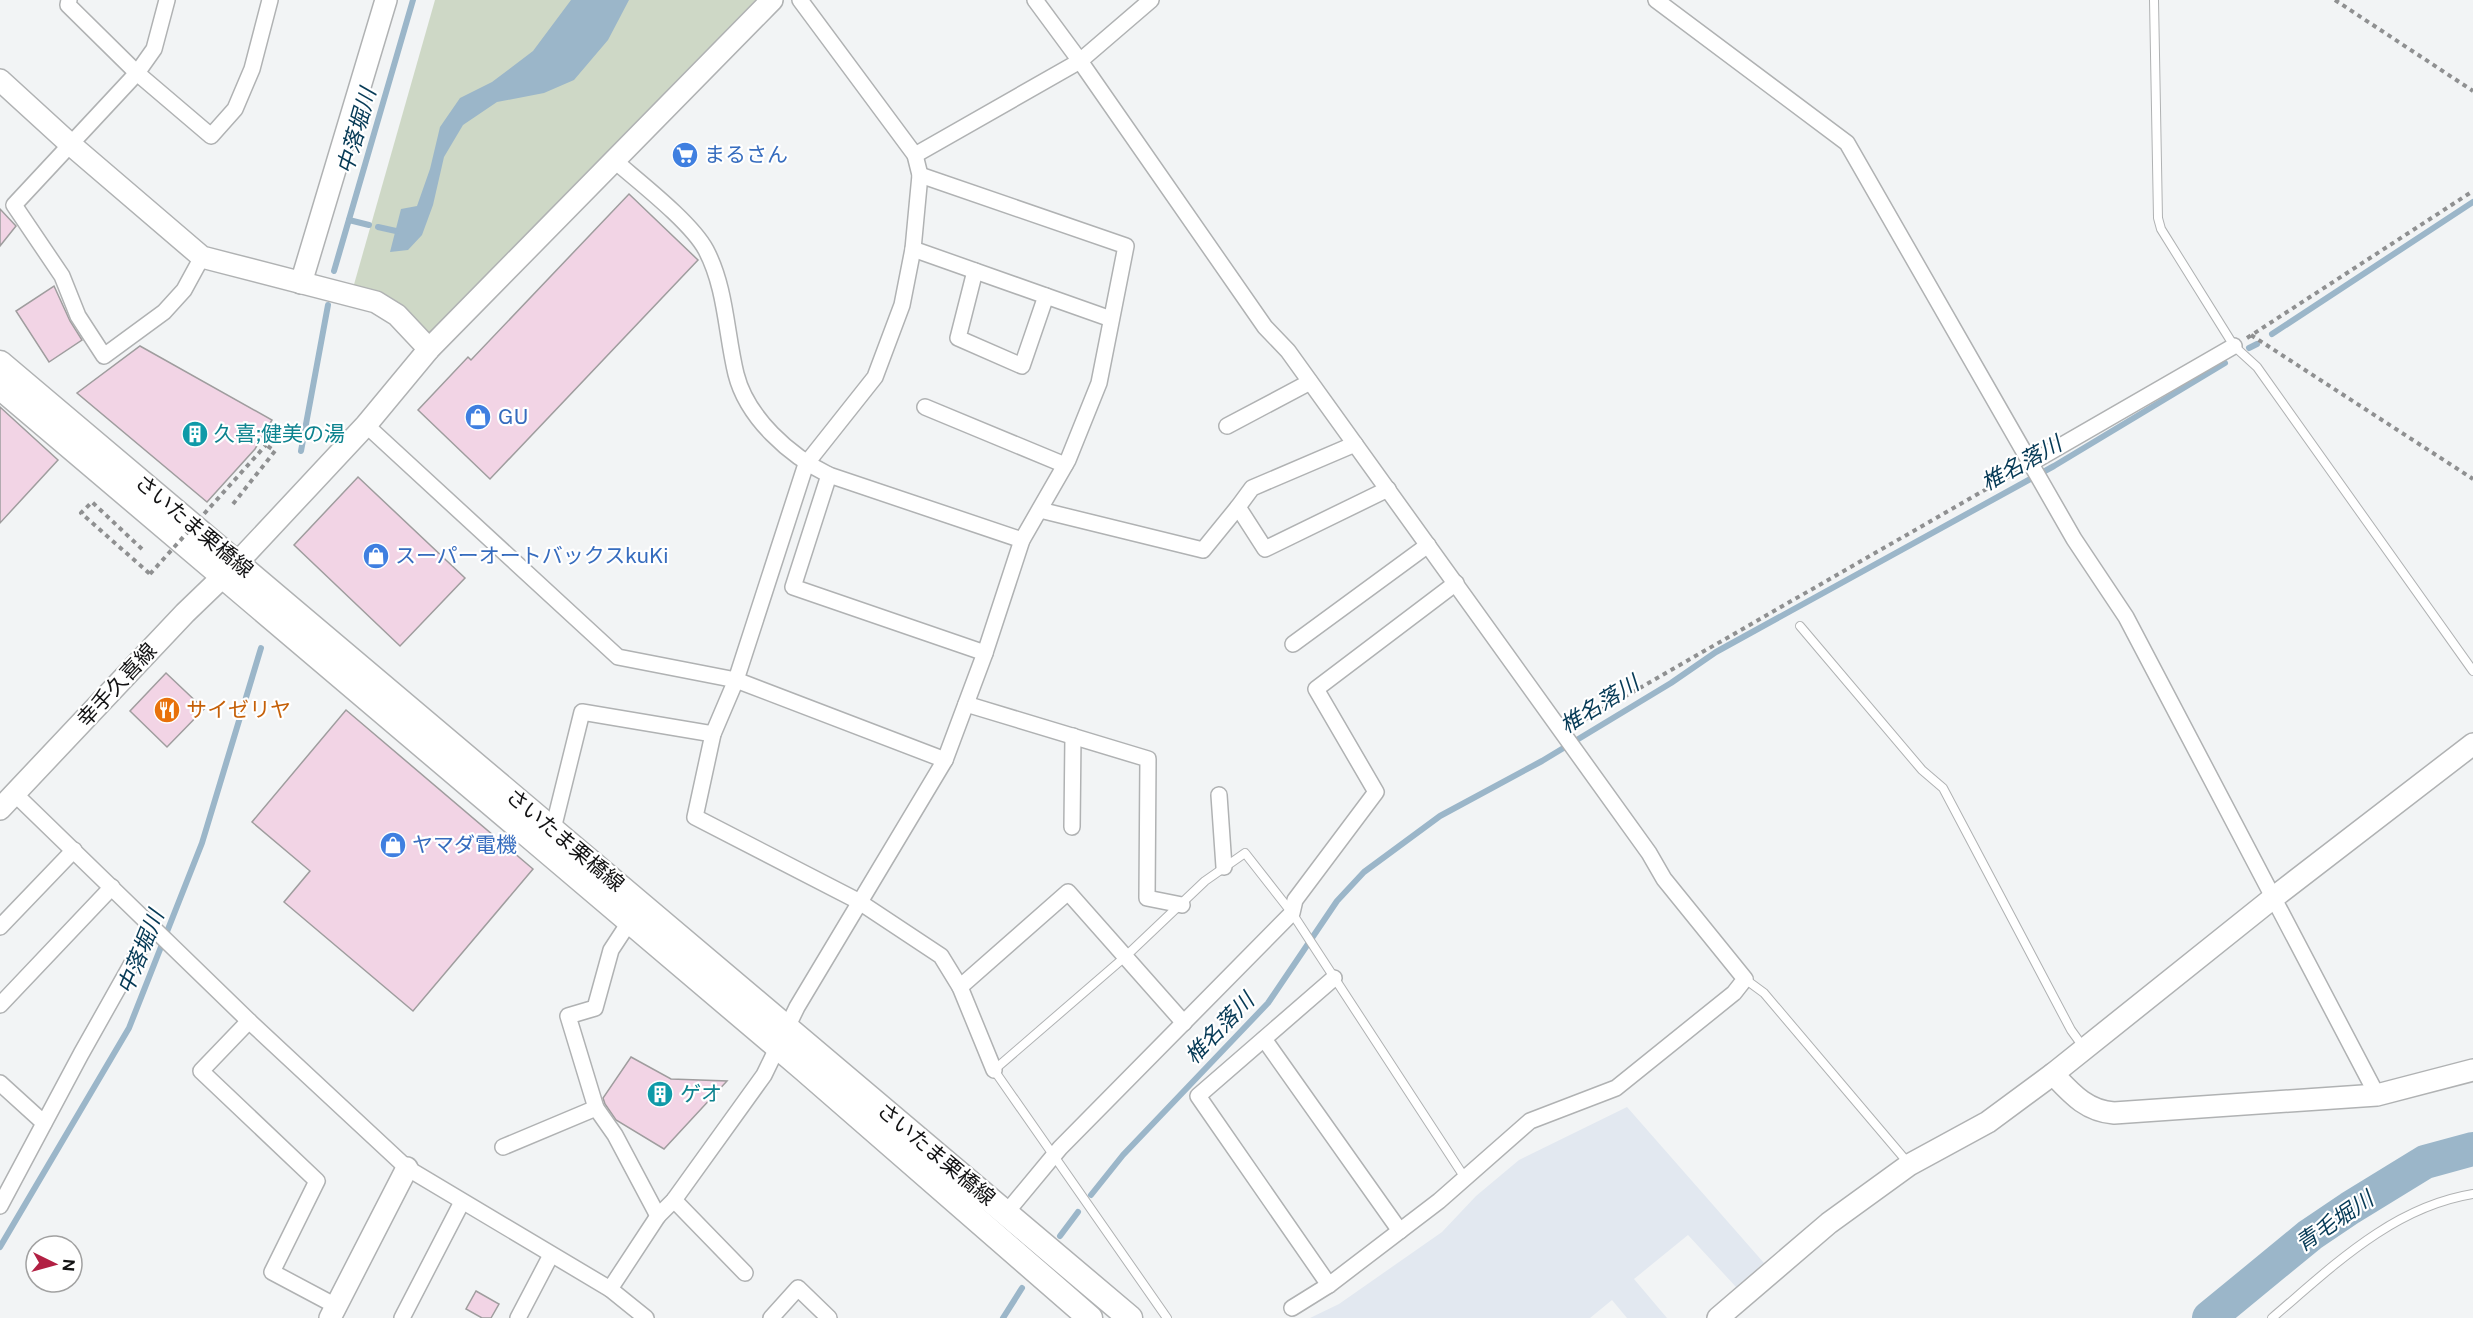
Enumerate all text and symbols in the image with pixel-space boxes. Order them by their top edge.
water label: 中落堀川 [331,83,381,177]
supermarket icon: まるさん [670,140,700,170]
place label: まるさん [704,142,788,167]
shop icon: GU [463,402,493,432]
place label: GU [498,404,528,429]
building icon: 久喜;健美の湯 [180,419,210,449]
place label: 久喜;健美の湯 [214,421,345,446]
water label: 椎名落川 [1976,429,2068,496]
street label: さいたま栗橋線 [130,469,258,582]
shop icon: スーパーオートバックスkuKi [361,541,391,571]
place label: スーパーオートバックスkuKi [395,543,668,568]
street label: 幸手久喜線 [72,638,162,732]
water label: 椎名落川 [1555,669,1645,738]
restaurant icon: サイゼリヤ [152,695,182,725]
place label: サイゼリヤ [186,697,291,722]
street label: さいたま栗橋線 [501,783,629,896]
shop icon: ヤマダ電機 [378,830,408,860]
place label: ヤマダ電機 [412,832,517,857]
water label: 中落堀川 [111,904,169,998]
water label: 椎名落川 [1179,986,1260,1069]
building icon: ゲオ [645,1079,675,1109]
place label: ゲオ [680,1081,722,1106]
street label: さいたま栗橋線 [872,1097,1000,1210]
water label: 青毛堀川 [2290,1185,2379,1256]
north arrow [24,1234,84,1294]
text: N [58,1258,78,1272]

